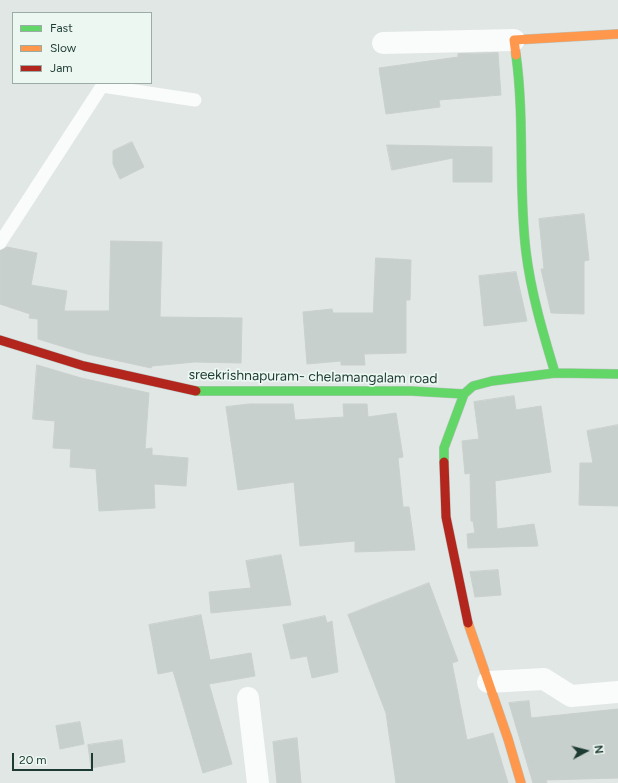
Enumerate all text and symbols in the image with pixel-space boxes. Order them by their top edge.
legend [12,12,152,84]
text: Fast [50,21,73,35]
text: Slow [50,41,76,55]
text: Jam [50,61,73,75]
street label: sreekrishnapuram- chelamangalam road [188,366,438,388]
north arrow [566,731,606,771]
text: N [591,744,605,754]
scale bar [14,745,95,771]
text: 20 m [19,753,47,767]

